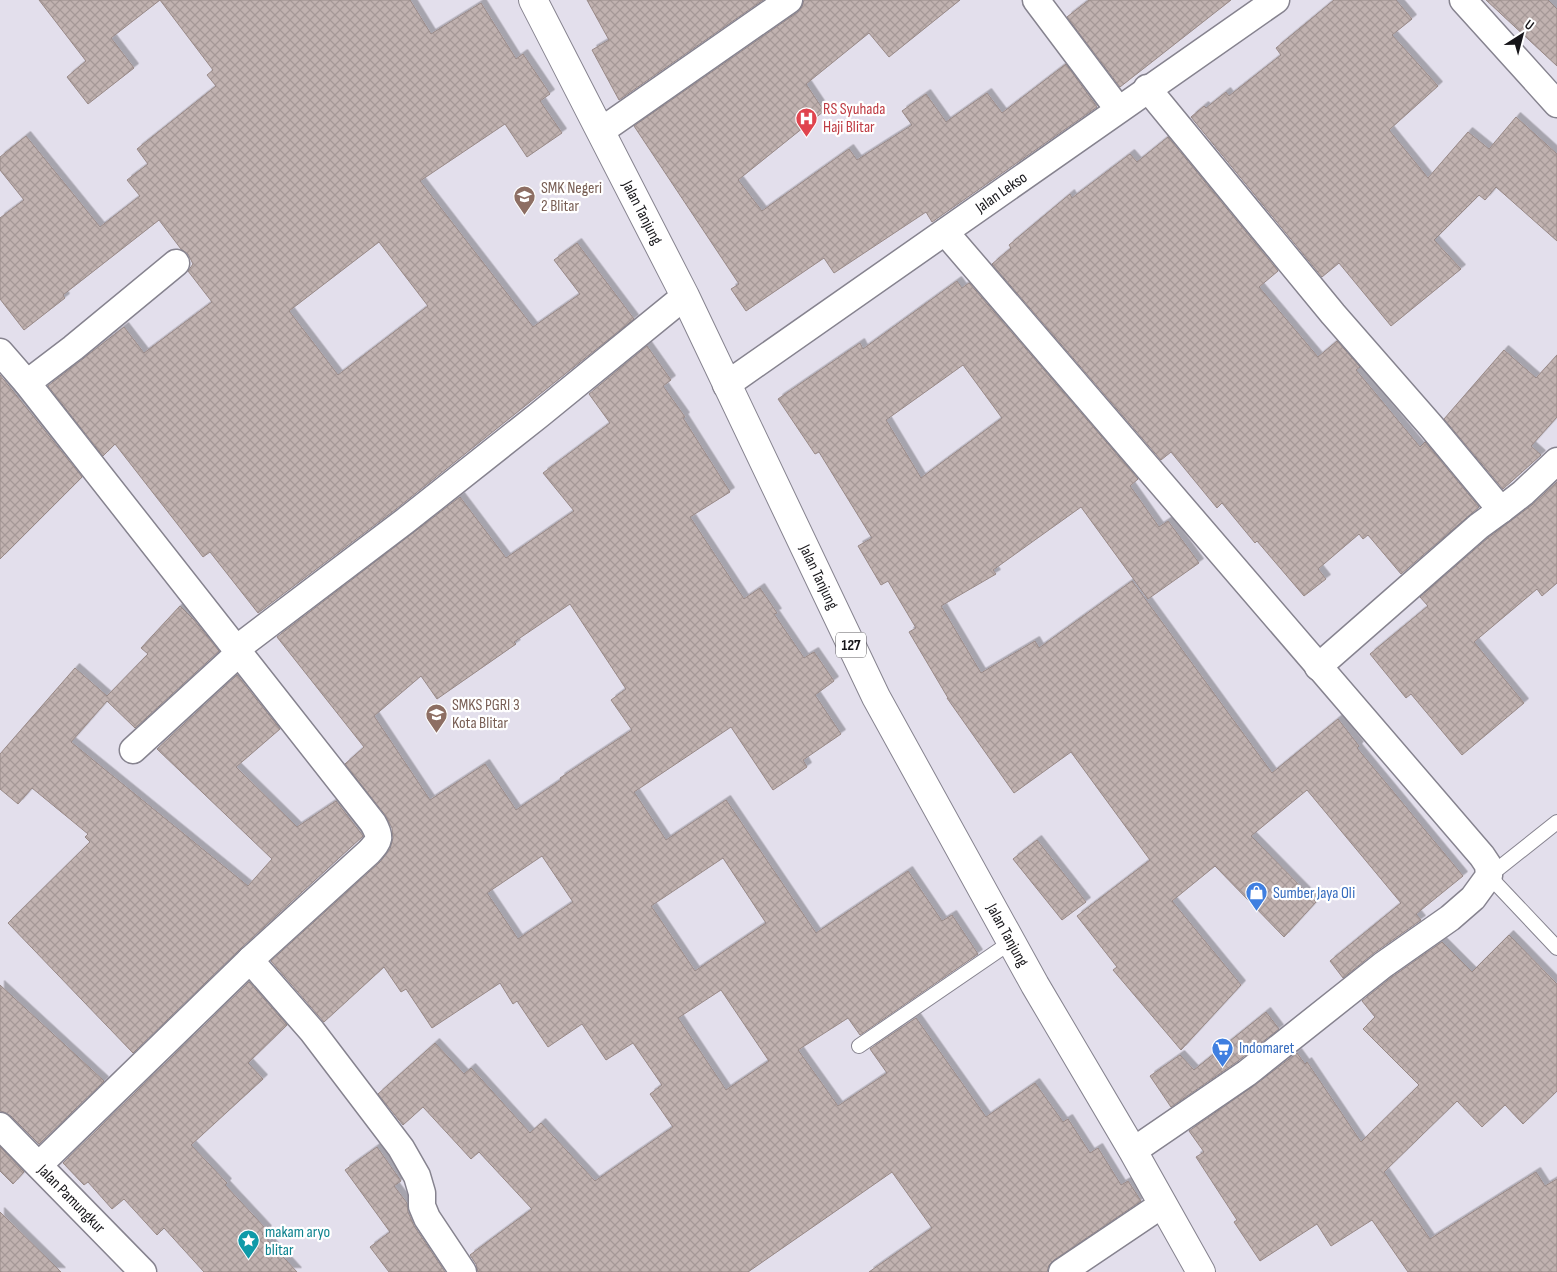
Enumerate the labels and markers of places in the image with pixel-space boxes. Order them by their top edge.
place label: RS Syuhada Haji Blitar [823,100,885,137]
hospital icon: RS Syuhada Haji Blitar [795,106,819,137]
place label: SMK Negeri 2 Blitar [541,179,602,216]
school or university icon: SMK Negeri 2 Blitar [513,185,537,216]
place label: SMKS PGRI 3 Kota Blitar [452,696,520,733]
school or university icon: SMKS PGRI 3 Kota Blitar [424,702,448,733]
shop icon: Sumber Jaya Oli [1245,881,1269,912]
place label: Sumber Jaya Oli [1273,884,1355,903]
supermarket icon: Indomaret [1211,1036,1235,1067]
place label: Indomaret [1239,1039,1295,1058]
place label: makam aryo blitar [265,1223,330,1260]
place icon: makam aryo blitar [237,1229,261,1260]

